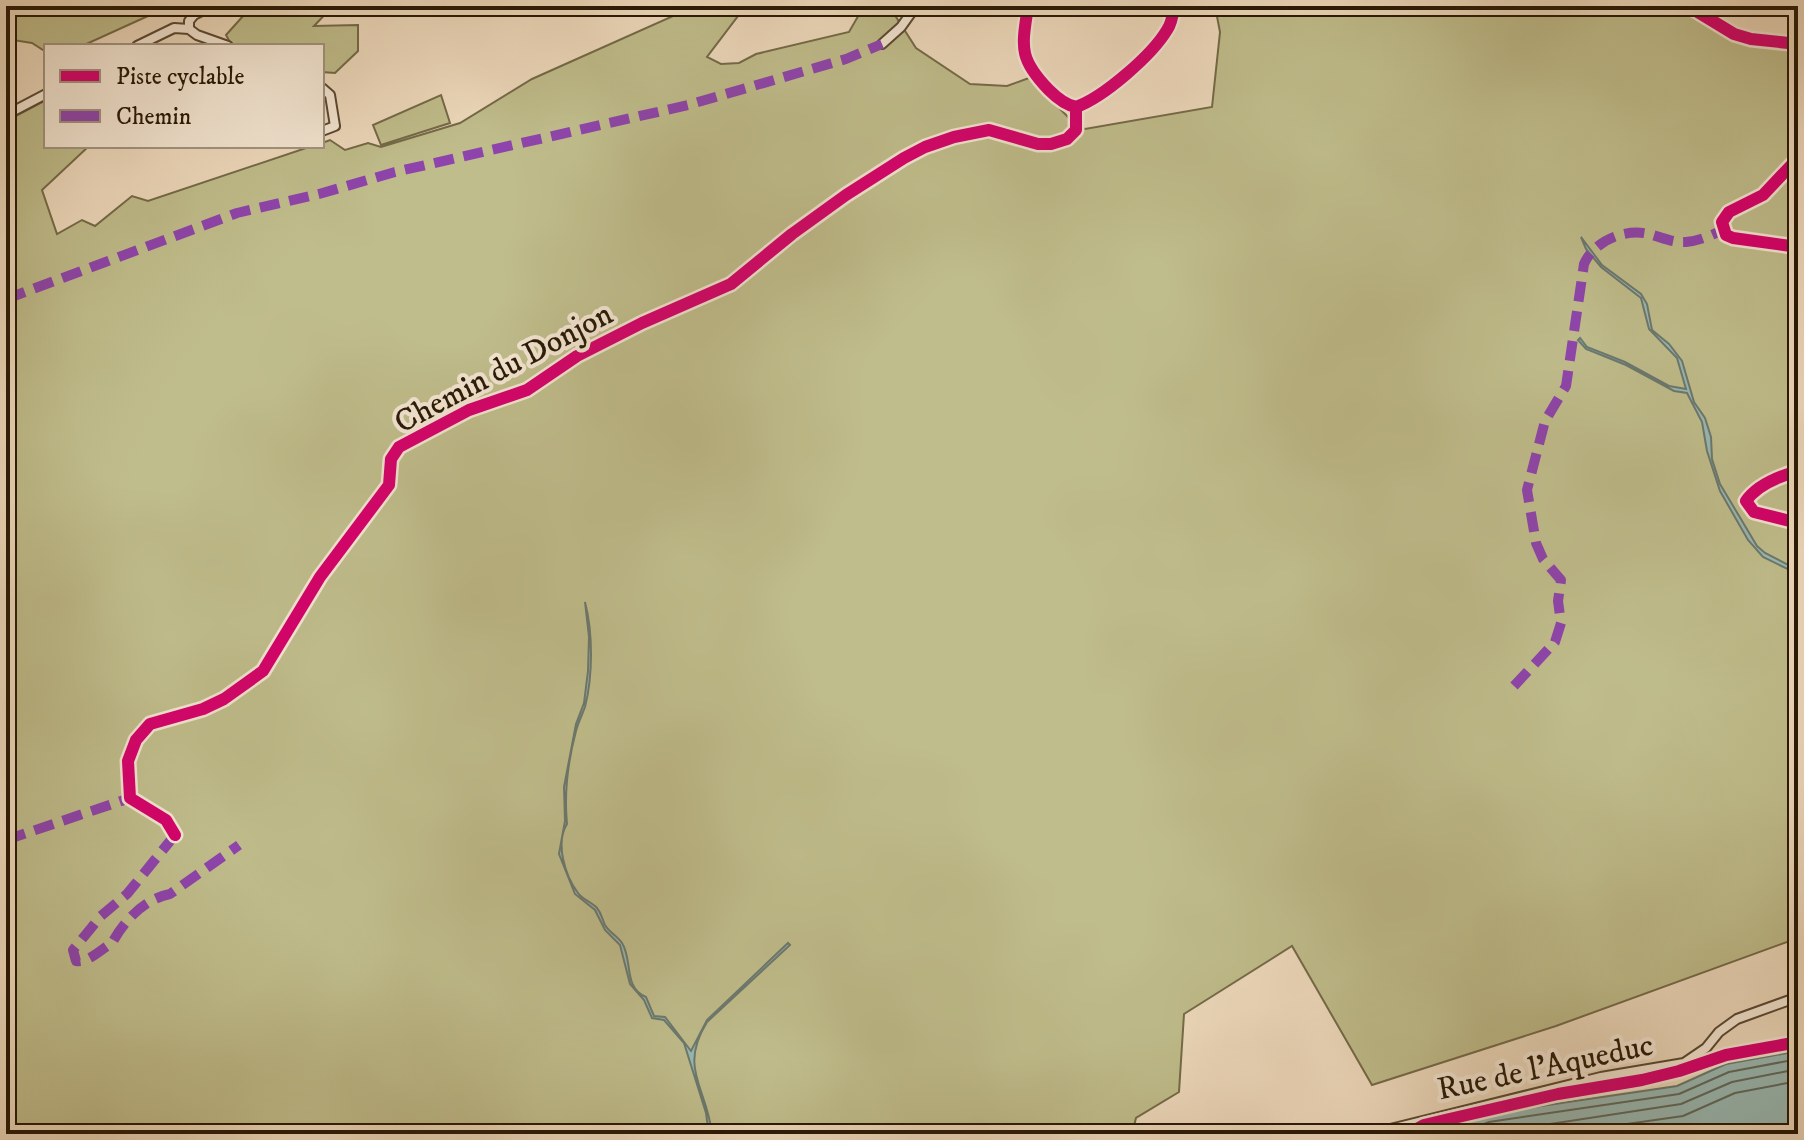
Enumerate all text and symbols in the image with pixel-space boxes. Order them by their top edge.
legend [44,44,324,148]
text: Piste cyclable [116,62,244,92]
text: Chemin [116,102,192,132]
street label: Chemin du Donjon [388,294,620,443]
street label: Rue de l'Aqueduc [1434,1026,1657,1110]

